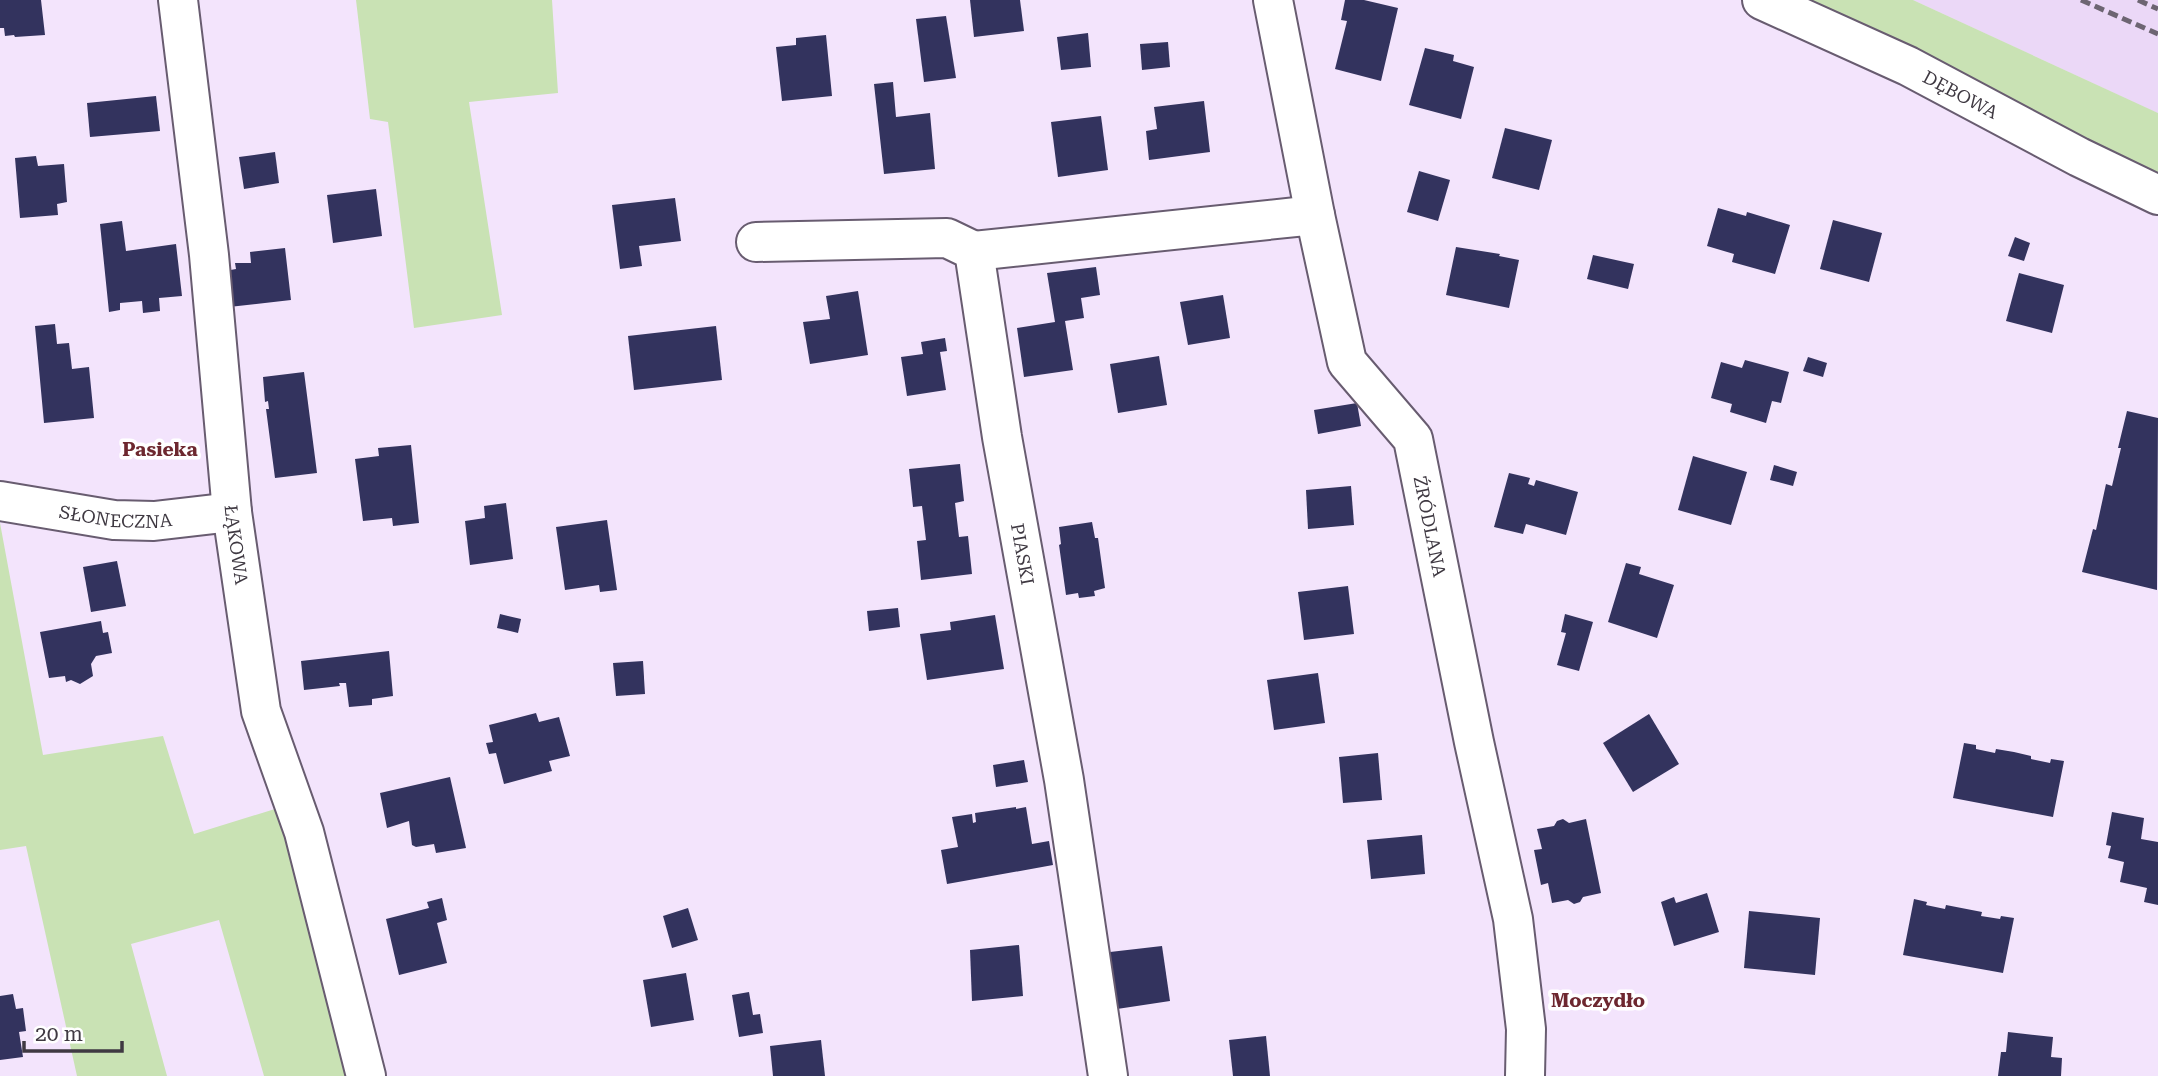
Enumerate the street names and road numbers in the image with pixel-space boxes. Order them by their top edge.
street label: DĘBOWA [1920,66,2002,123]
street label: ŹRÓDLANA [1410,474,1451,579]
street label: SŁONECZNA [58,501,174,532]
street label: ŁĄKOWA [221,504,253,586]
street label: PIASKI [1007,522,1039,586]

